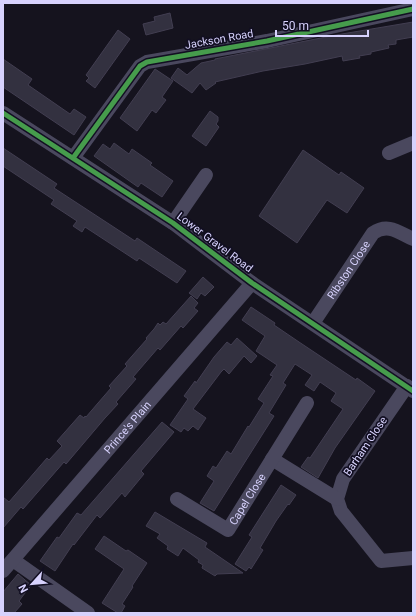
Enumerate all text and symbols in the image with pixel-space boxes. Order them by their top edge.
scale bar [276,12,368,38]
text: 50 m [282,19,309,33]
street label: Jackson Road [184,27,254,52]
street label: Lower Gravel Road [174,210,255,275]
street label: Ribston Close [325,238,373,302]
street label: Prince's Plain [101,399,154,457]
street label: Barham Close [341,414,390,478]
street label: Capel Close [227,471,269,528]
north arrow [12,564,52,604]
text: N [16,582,31,595]

